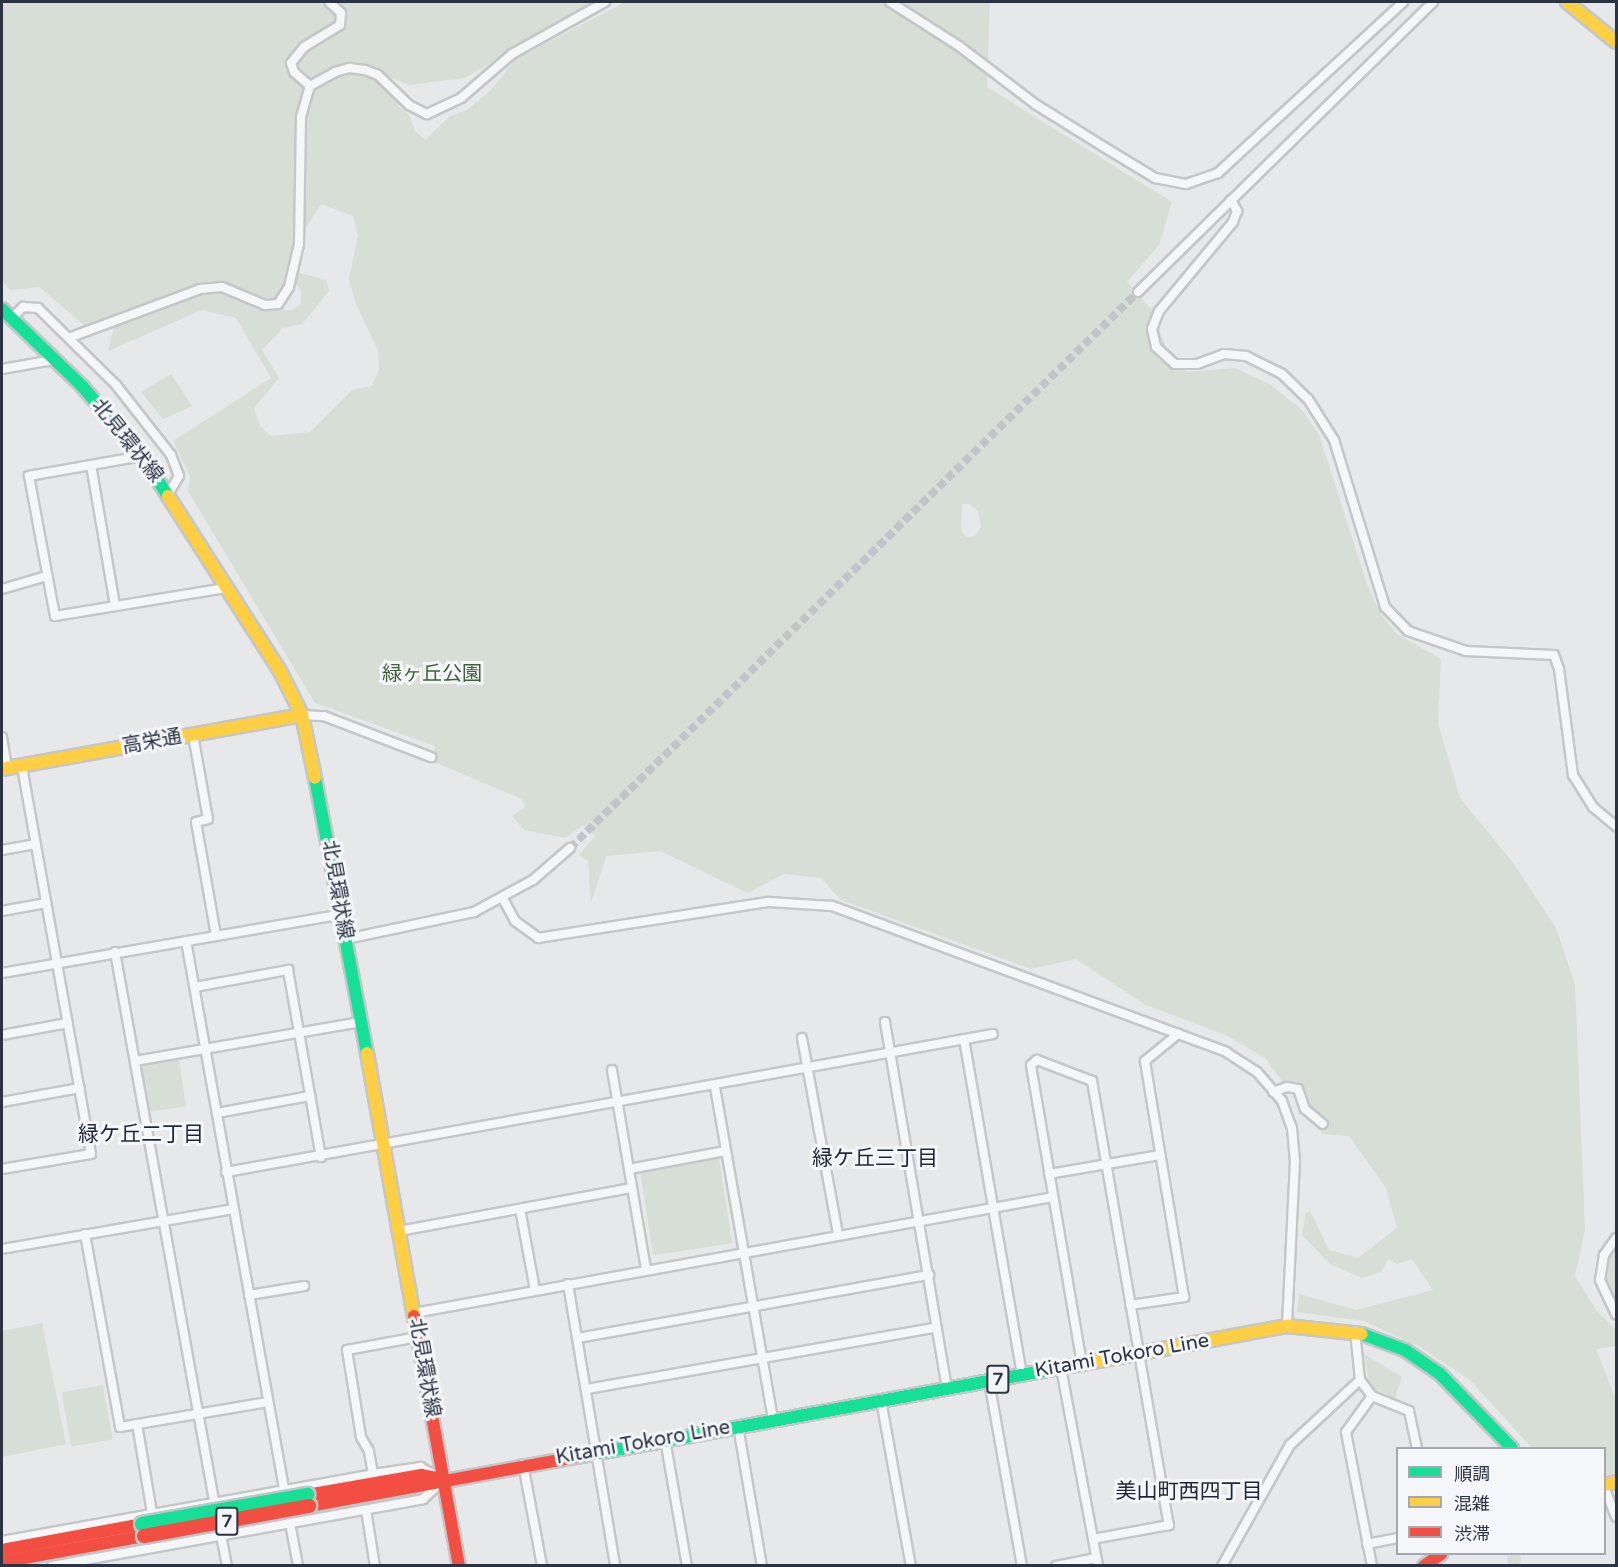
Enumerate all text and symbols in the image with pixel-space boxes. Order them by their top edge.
street label: 北見環状線 [86,395,168,487]
park label: 緑ヶ丘公園 [382,662,482,686]
street label: 高栄通 [120,725,184,759]
street label: 北見環状線 [316,839,358,941]
district label: 緑ケ丘二丁目 [78,1122,204,1148]
district label: 緑ケ丘三丁目 [812,1146,938,1172]
street label: 北見環状線 [403,1317,445,1419]
street label: Kitami Tokoro Line [1033,1329,1211,1383]
road number: 7 [986,1364,1010,1394]
street label: Kitami Tokoro Line [554,1416,732,1470]
legend [1396,1447,1606,1555]
text: 順調 [1454,1463,1490,1485]
district label: 美山町西四丁目 [1116,1479,1262,1505]
text: 混雑 [1454,1493,1490,1515]
road number: 7 [215,1506,239,1536]
text: 渋滞 [1454,1523,1490,1545]

